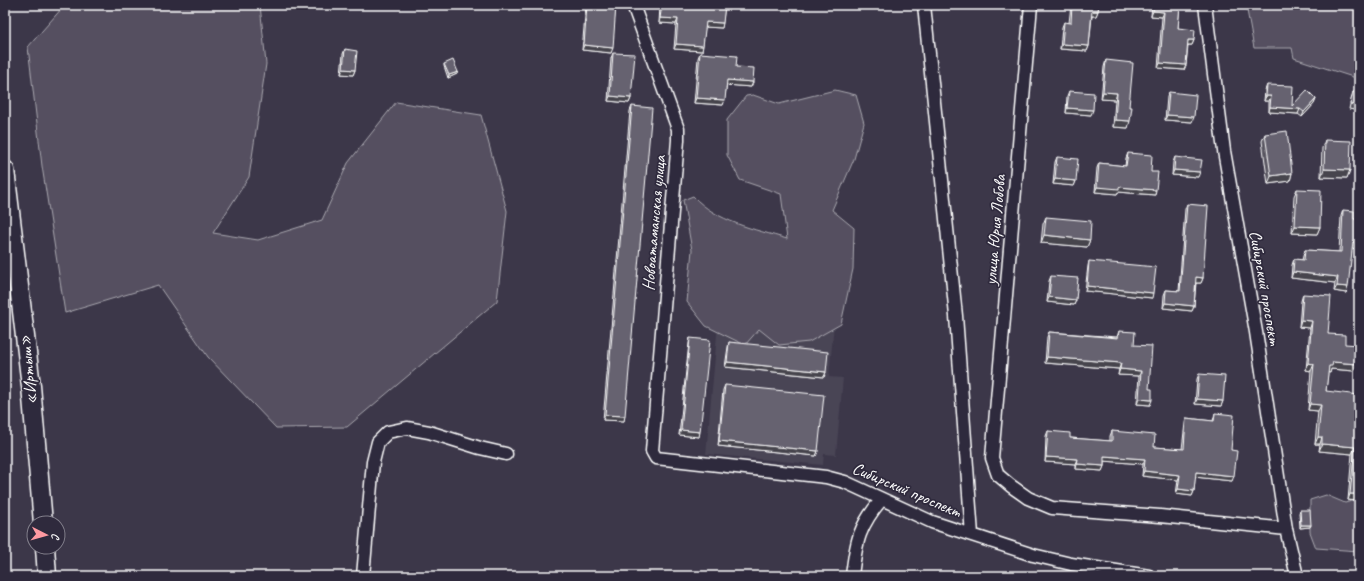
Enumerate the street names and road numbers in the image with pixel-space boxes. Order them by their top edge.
street label: Новоатаманская улица [638,153,670,291]
street label: улица Юрия Лобова [980,173,1010,287]
street label: Сибирский проспект [1245,229,1286,348]
street label: «Иртыш» [14,334,42,406]
street label: Сибирский проспект [849,458,965,523]

